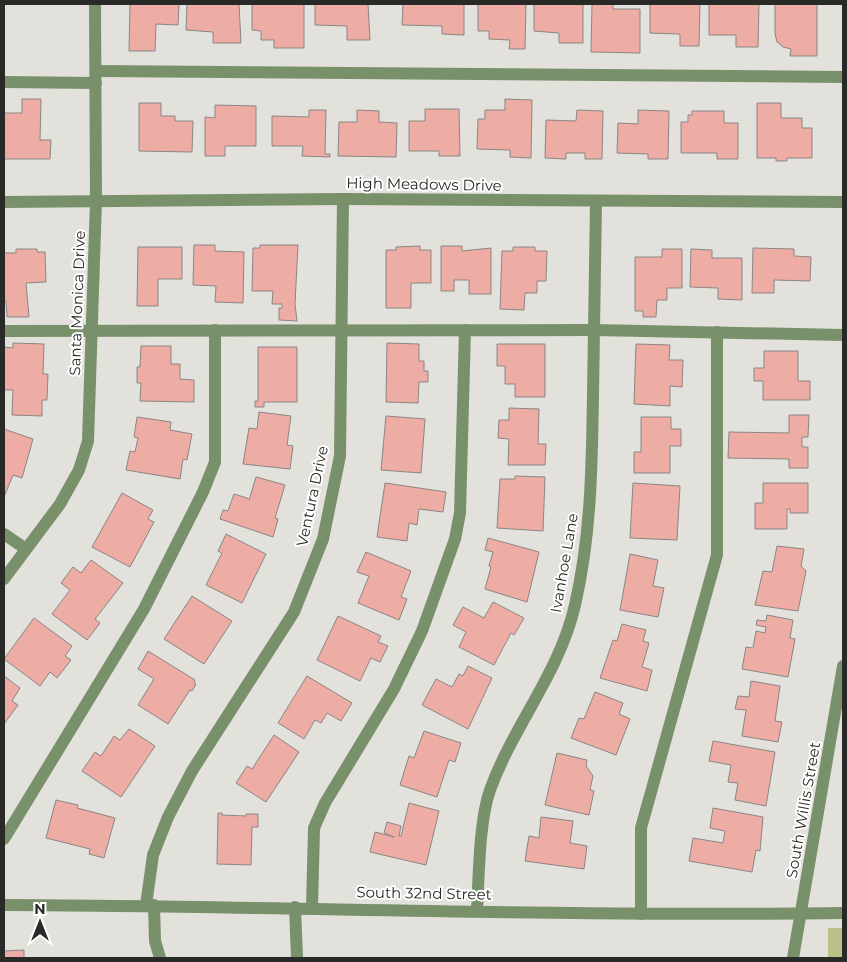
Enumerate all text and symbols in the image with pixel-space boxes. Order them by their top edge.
street label: High Meadows Drive [346,173,502,195]
street label: Santa Monica Drive [65,230,89,376]
street label: Ventura Drive [292,444,332,548]
street label: Ivanhoe Lane [546,512,582,614]
street label: South Willis Street [782,740,824,880]
street label: South 32nd Street [356,882,492,904]
north arrow [15,897,65,947]
text: N [34,900,46,918]

